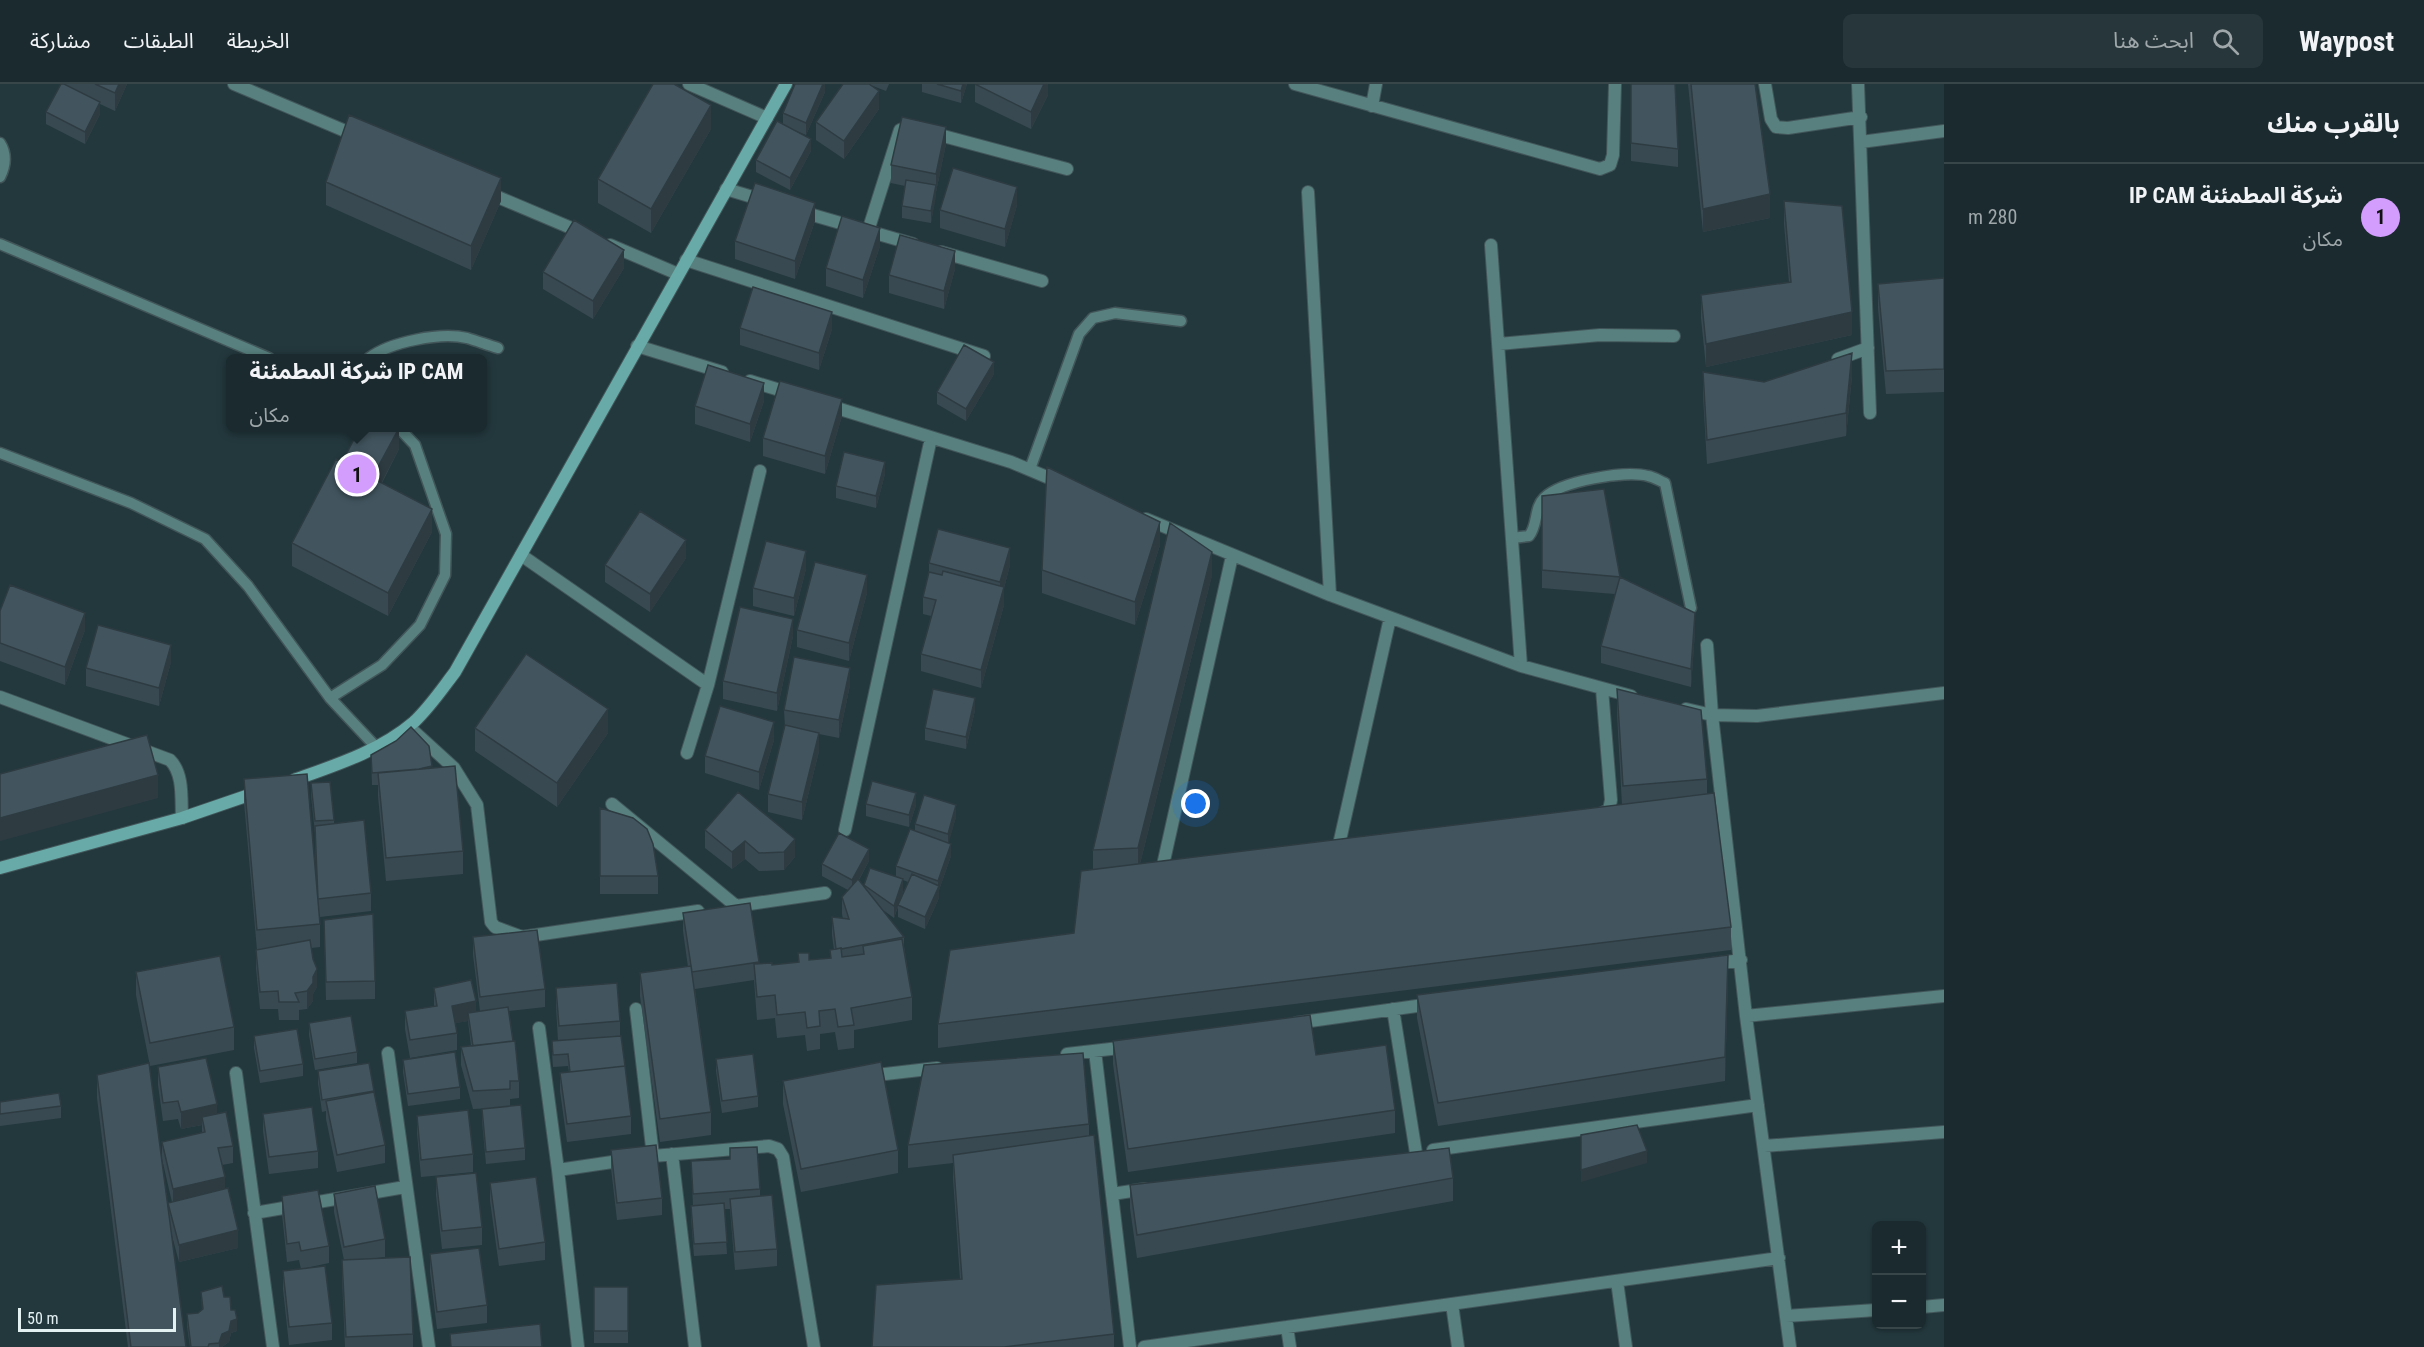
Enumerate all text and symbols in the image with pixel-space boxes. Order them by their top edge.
search box [1843,14,2263,68]
icon: search [2209,25,2242,58]
text: Waypost [2299,25,2394,58]
text: ابحث هنا [2113,28,2194,53]
text: مشاركة [30,29,91,53]
text: الطبقات [124,29,194,53]
text: الخريطة [227,29,290,53]
text: بالقرب منك [2267,108,2400,138]
text: شركة المطمئنة IP CAM [2129,183,2343,208]
text: 280 m [1968,205,2017,229]
text: 1 [2375,205,2386,229]
text: مكان [2303,227,2343,251]
popup [226,354,487,432]
text: شركة المطمئنة IP CAM [249,359,464,384]
text: مكان [249,403,290,427]
pin: 1 [338,452,376,496]
your location [1181,789,1210,818]
map controls [1872,1221,1926,1329]
button: + [1872,1221,1926,1275]
button: − [1872,1275,1926,1329]
scale bar [18,1305,176,1332]
text: 50 m [27,1309,59,1328]

